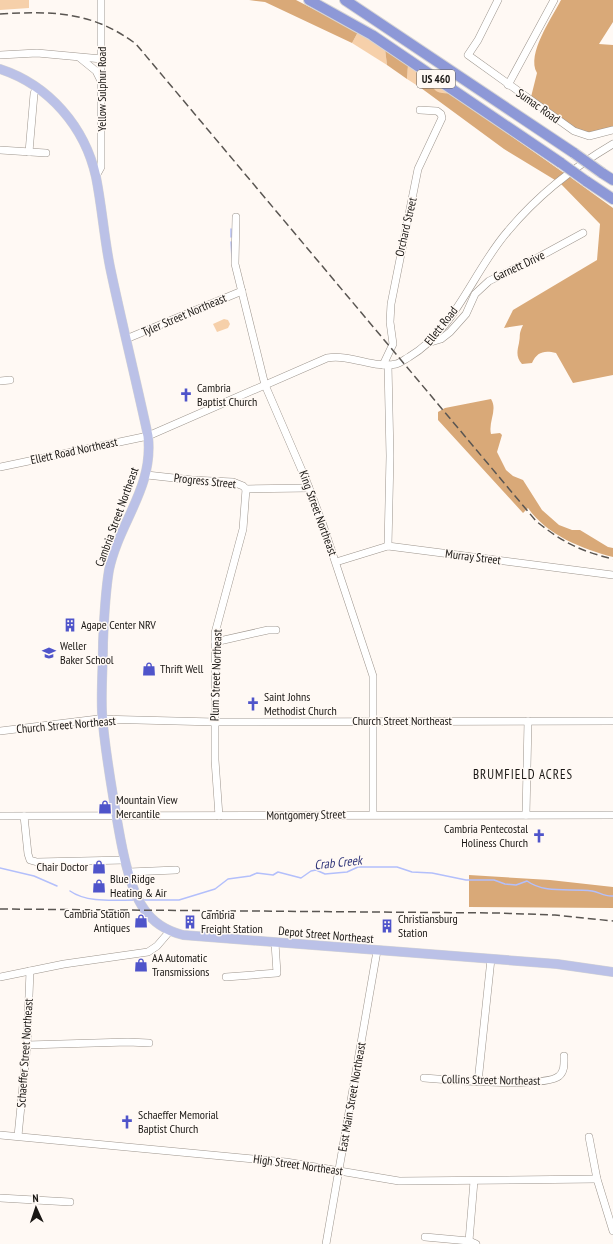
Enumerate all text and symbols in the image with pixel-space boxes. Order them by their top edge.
street label: Yellow Sulphur Road [94,47,109,131]
road number: US 460 [417,70,455,88]
street label: Sumac Road [513,85,563,126]
street label: Orchard Street [391,195,420,258]
street label: Garnett Drive [491,247,547,284]
street label: Tyler Street Northeast [139,290,229,339]
street label: Ellett Road [421,303,460,348]
place label: Cambria Baptist Church [197,380,257,409]
church icon: Cambria Baptist Church [178,387,194,403]
street label: Ellett Road Northeast [29,434,120,467]
street label: Cambria Street Northeast [92,464,142,569]
street label: King Street Northeast [296,468,341,558]
street label: Progress Street [173,470,238,491]
street label: Murray Street [444,546,502,567]
building icon: Agape Center NRV [62,617,78,633]
place label: Agape Center NRV [81,617,156,632]
street label: Plum Street Northeast [206,628,225,721]
place label: Weller Baker School [60,638,114,667]
school or university icon: Weller Baker School [41,645,57,661]
shop icon: Thrift Well [141,661,157,677]
place label: Thrift Well [160,661,204,676]
place label: Saint Johns Methodist Church [264,689,337,718]
church icon: Saint Johns Methodist Church [245,696,261,712]
street label: Church Street Northeast [16,713,117,736]
street label: Church Street Northeast [352,713,453,728]
district label: BRUMFIELD ACRES [473,766,573,783]
place label: Mountain View Mercantile [116,792,179,821]
shop icon: Mountain View Mercantile [97,799,113,815]
street label: Montgomery Street [266,806,346,823]
place label: Cambria Pentecostal Holiness Church [444,821,528,850]
church icon: Cambria Pentecostal Holiness Church [531,828,547,844]
water label: Crab Creek [313,851,365,873]
place label: Chair Doctor [37,859,89,874]
shop icon: Chair Doctor [91,859,107,875]
place label: Blue Ridge Heating & Air [110,871,167,900]
shop icon: Blue Ridge Heating & Air [91,878,107,894]
place label: Cambria Station Antiques [64,906,130,935]
place label: Cambria Freight Station [201,907,263,936]
place label: Christiansburg Station [398,911,458,940]
shop icon: Cambria Station Antiques [133,913,149,929]
building icon: Cambria Freight Station [182,914,198,930]
building icon: Christiansburg Station [379,918,395,934]
street label: Depot Street Northeast [278,923,375,946]
place label: AA Automatic Transmissions [152,950,209,979]
shop icon: AA Automatic Transmissions [133,957,149,973]
street label: Schaeffer Street Northeast [13,997,36,1108]
street label: East Main Street Northeast [334,1040,369,1153]
street label: Collins Street Northeast [442,1071,541,1088]
place label: Schaeffer Memorial Baptist Church [138,1107,219,1136]
church icon: Schaeffer Memorial Baptist Church [119,1114,135,1130]
street label: High Street Northeast [252,1151,345,1178]
north arrow [16,1188,56,1228]
text: N [32,1191,39,1205]

